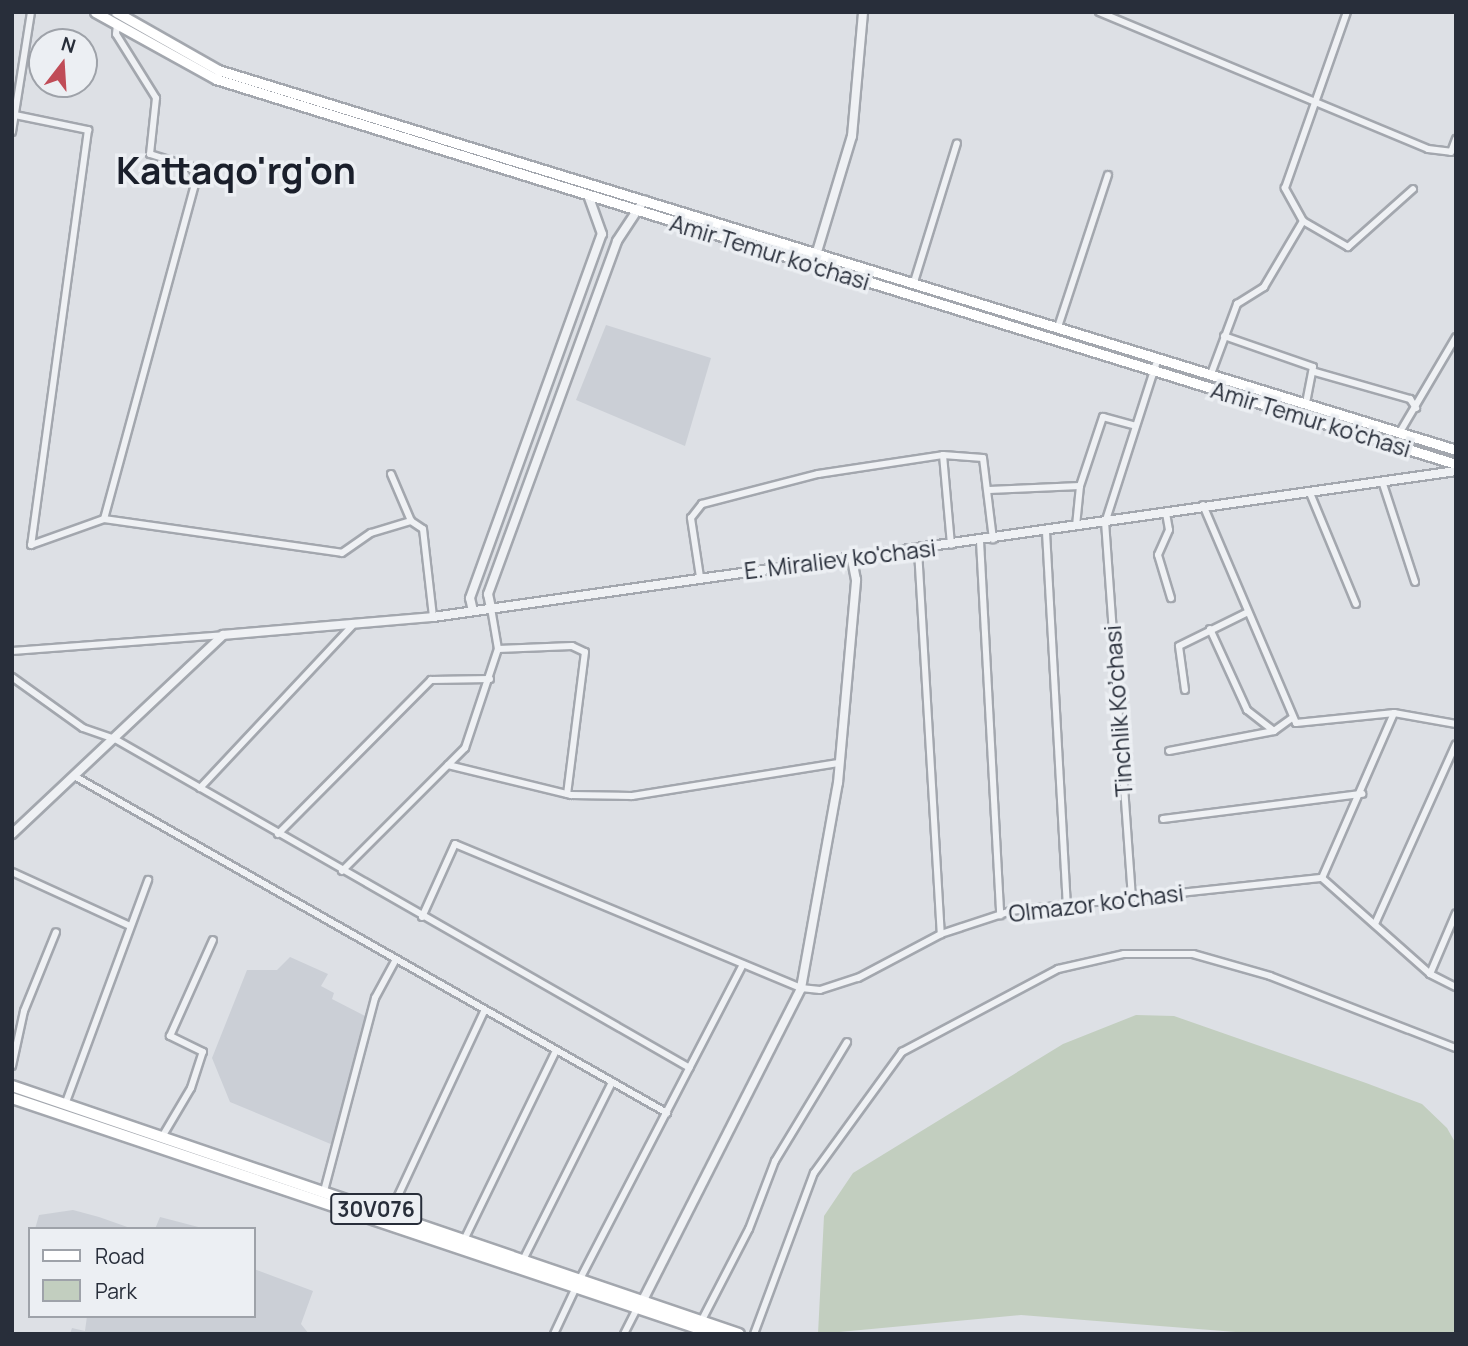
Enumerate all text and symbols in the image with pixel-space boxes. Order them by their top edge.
north arrow [28,28,98,98]
text: N [58,30,79,59]
district label: Kattaqo'rg'on [116,148,356,192]
street label: Amir Temur ko'chasi [667,208,873,296]
street label: Amir Temur ko'chasi [1208,375,1414,463]
street label: E. Miraliev ko'chasi [743,534,937,584]
street label: Tinchlik Ko’chasi [1098,624,1138,798]
street label: Olmazor ko'chasi [1007,879,1185,927]
road number: 30V076 [329,1192,423,1226]
legend [28,1227,256,1318]
text: Road [95,1242,145,1270]
text: Park [95,1277,137,1305]

